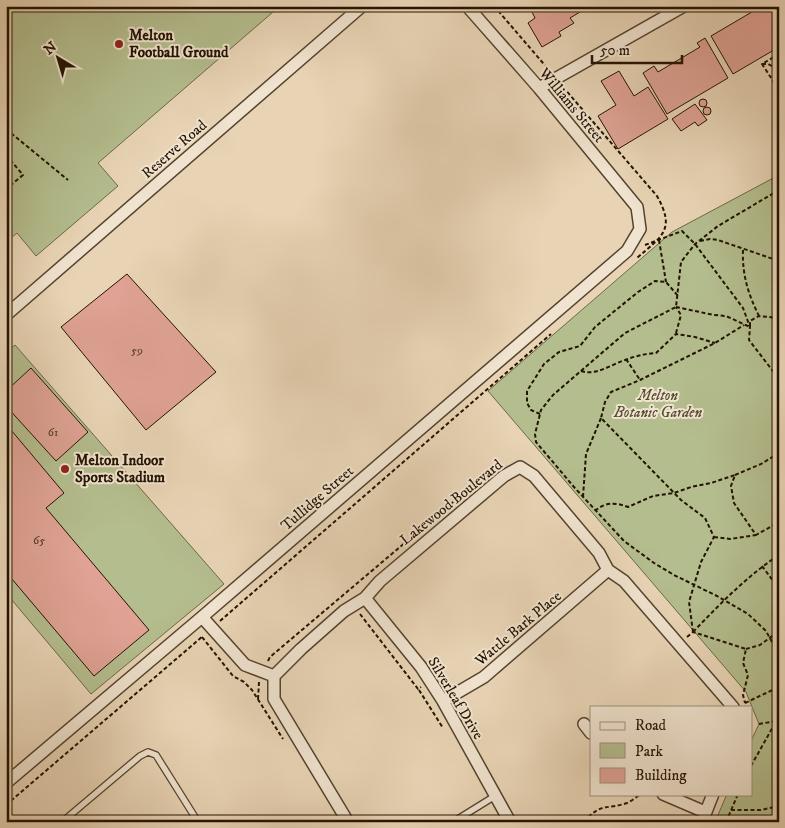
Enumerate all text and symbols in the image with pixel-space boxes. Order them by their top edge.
place label: Melton Football Ground [129,26,229,62]
north arrow [32,32,82,82]
scale bar [592,32,682,64]
text: N [41,38,61,59]
marker: Melton Football Ground [113,38,125,50]
text: 50 m [600,41,630,60]
street label: Williams Street [534,63,609,147]
street label: Reserve Road [138,116,211,183]
house number: 59 [131,343,143,358]
park label: Melton Botanic Garden [613,386,702,422]
house number: 61 [48,425,58,440]
place label: Melton Indoor Sports Stadium [75,451,166,487]
street label: Lakewood Boulevard [396,455,507,549]
street label: Tullidge Street [277,462,358,535]
marker: Melton Indoor Sports Stadium [59,463,71,475]
house number: 65 [33,533,45,548]
street label: Wattle Bark Place [470,587,565,671]
street label: Silverleaf Drive [424,654,488,743]
legend [590,706,752,796]
text: Road [635,716,667,735]
text: Park [635,742,664,761]
text: Building [635,766,687,785]

